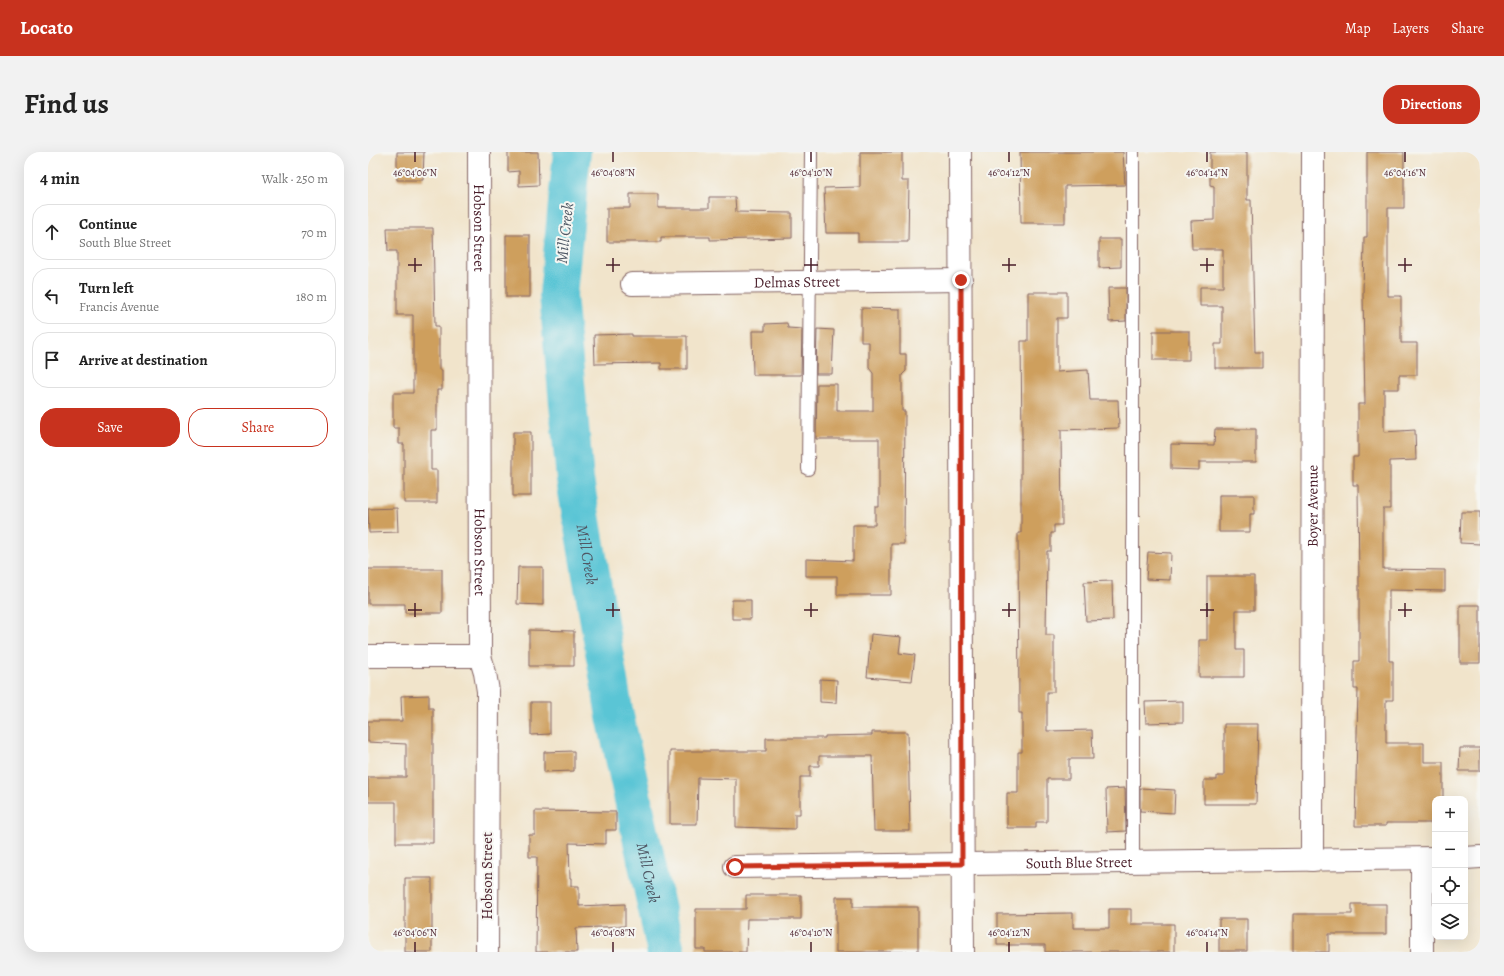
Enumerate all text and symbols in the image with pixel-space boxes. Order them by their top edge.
text: Locato [20,15,73,41]
text: Map [1345,19,1371,38]
text: Layers [1393,19,1429,38]
text: Share [1451,19,1484,38]
text: Find us [24,85,109,123]
button: Directions [1383,85,1480,124]
text: 46°04'06"N [393,166,437,179]
text: 46°04'08"N [591,166,635,179]
text: 46°04'10"N [790,166,832,179]
text: 46°04'12"N [988,166,1030,179]
text: 46°04'14"N [1186,166,1228,179]
text: 46°04'16"N [1384,166,1426,179]
text: 4 min [40,167,80,190]
text: Walk · 250 m [261,170,328,187]
street label: Hobson Street [469,184,489,272]
water label: Mill Creek [551,202,579,265]
text: Continue [79,214,137,234]
icon: ahead [41,221,63,243]
text: 70 m [301,224,327,241]
text: South Blue Street [79,234,171,251]
street label: Delmas Street [754,271,840,293]
route end [952,271,970,289]
text: Turn left [79,278,134,298]
icon: left [41,285,63,307]
text: 180 m [296,288,327,305]
text: Francis Avenue [79,298,159,315]
icon: arrive [41,349,63,371]
text: Arrive at destination [79,350,208,370]
button: Save [40,408,180,447]
button: Share [188,408,328,447]
street label: Boyer Avenue [1302,464,1323,547]
street label: Hobson Street [470,508,490,596]
water label: Mill Creek [571,523,603,587]
map controls [1432,796,1468,940]
button: + [1432,796,1468,832]
street label: Hobson Street [477,832,497,920]
button: − [1432,832,1468,868]
water label: Mill Creek [631,841,665,905]
street label: South Blue Street [1026,852,1132,873]
route start [726,858,744,876]
button: locate [1432,868,1468,904]
button: layers [1432,904,1468,940]
text: 46°04'06"N [393,926,437,939]
text: 46°04'08"N [591,926,635,939]
text: 46°04'10"N [790,926,832,939]
text: 46°04'12"N [988,926,1030,939]
text: 46°04'14"N [1186,926,1228,939]

